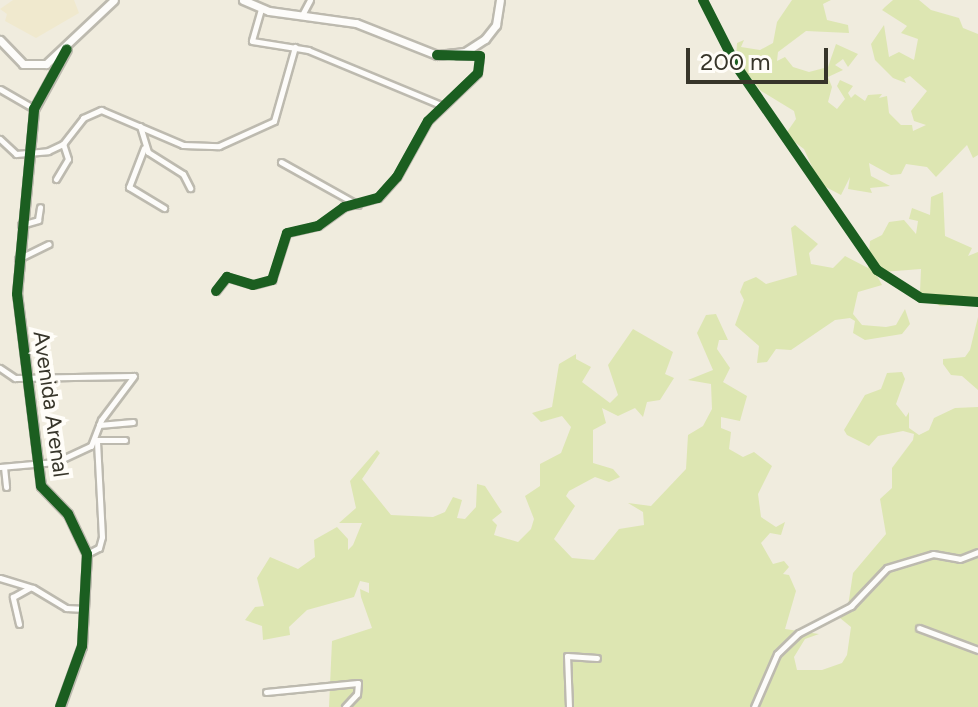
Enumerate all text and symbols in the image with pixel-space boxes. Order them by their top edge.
scale bar [690,32,832,82]
text: 200 m [700,47,771,76]
street label: Avenida Arenal [28,329,74,479]

